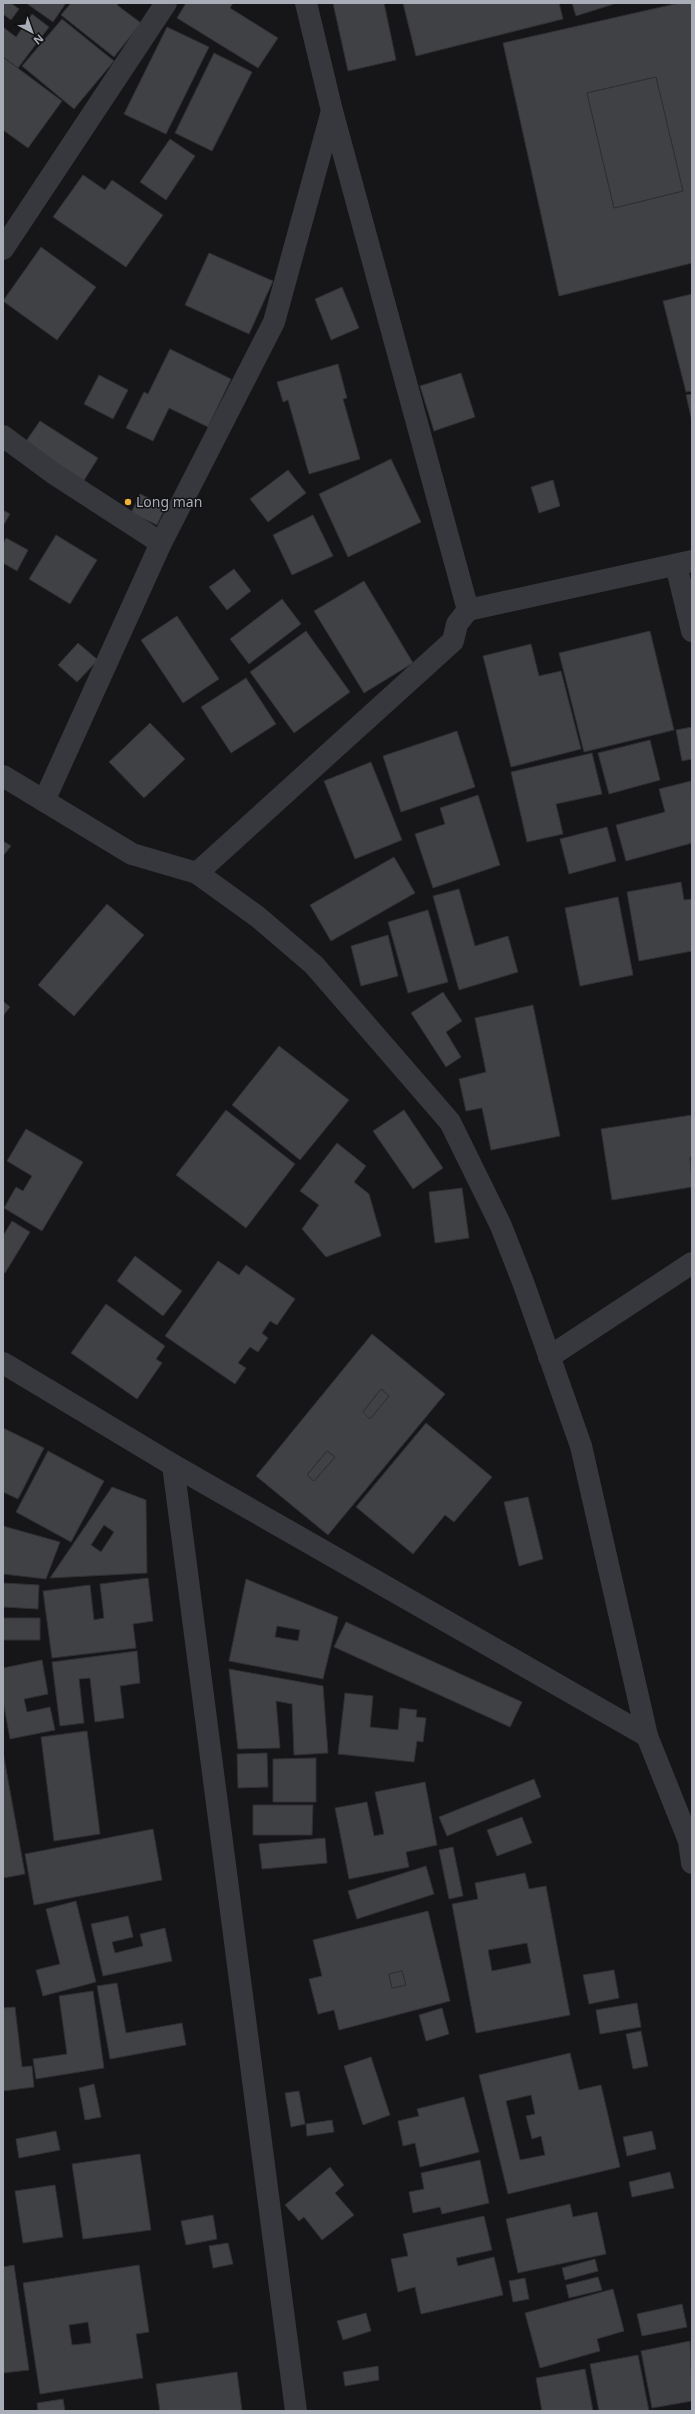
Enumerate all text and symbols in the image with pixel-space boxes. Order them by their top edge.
north arrow [12,12,52,52]
text: N [31,31,47,49]
place label: Long man [136,492,202,511]
marker: Long man [123,497,133,507]

